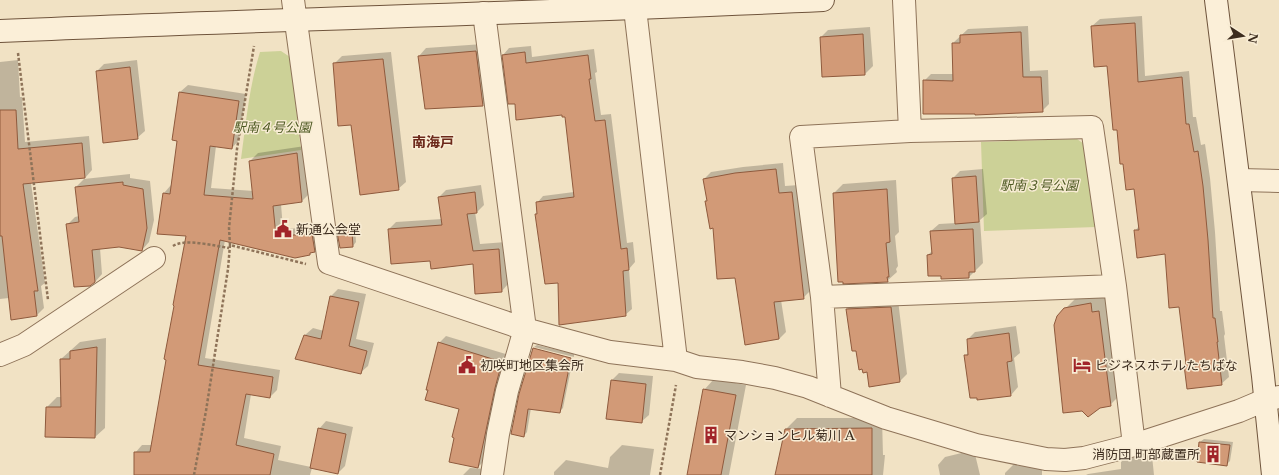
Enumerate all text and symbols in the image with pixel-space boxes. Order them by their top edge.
north arrow [1223,16,1263,56]
text: N [1245,32,1261,45]
park label: 駅南４号公園 [233,119,313,136]
district label: 南海戸 [412,133,454,151]
park label: 駅南３号公園 [1000,177,1080,194]
public building icon: 新通公会堂 [273,219,293,239]
place label: 新通公会堂 [296,221,361,238]
public building icon: 初咲町地区集会所 [457,355,477,375]
hotel icon: ビジネスホテルたちばな [1072,355,1092,375]
place label: 初咲町地区集会所 [480,357,584,374]
place label: ビジネスホテルたちばな [1095,357,1238,374]
building icon: マンションヒル菊川 A [701,425,721,445]
place label: マンションヒル菊川 A [724,427,856,444]
building icon: 消防団 町部蔵置所 [1203,444,1223,464]
place label: 消防団 町部蔵置所 [1092,446,1200,463]

